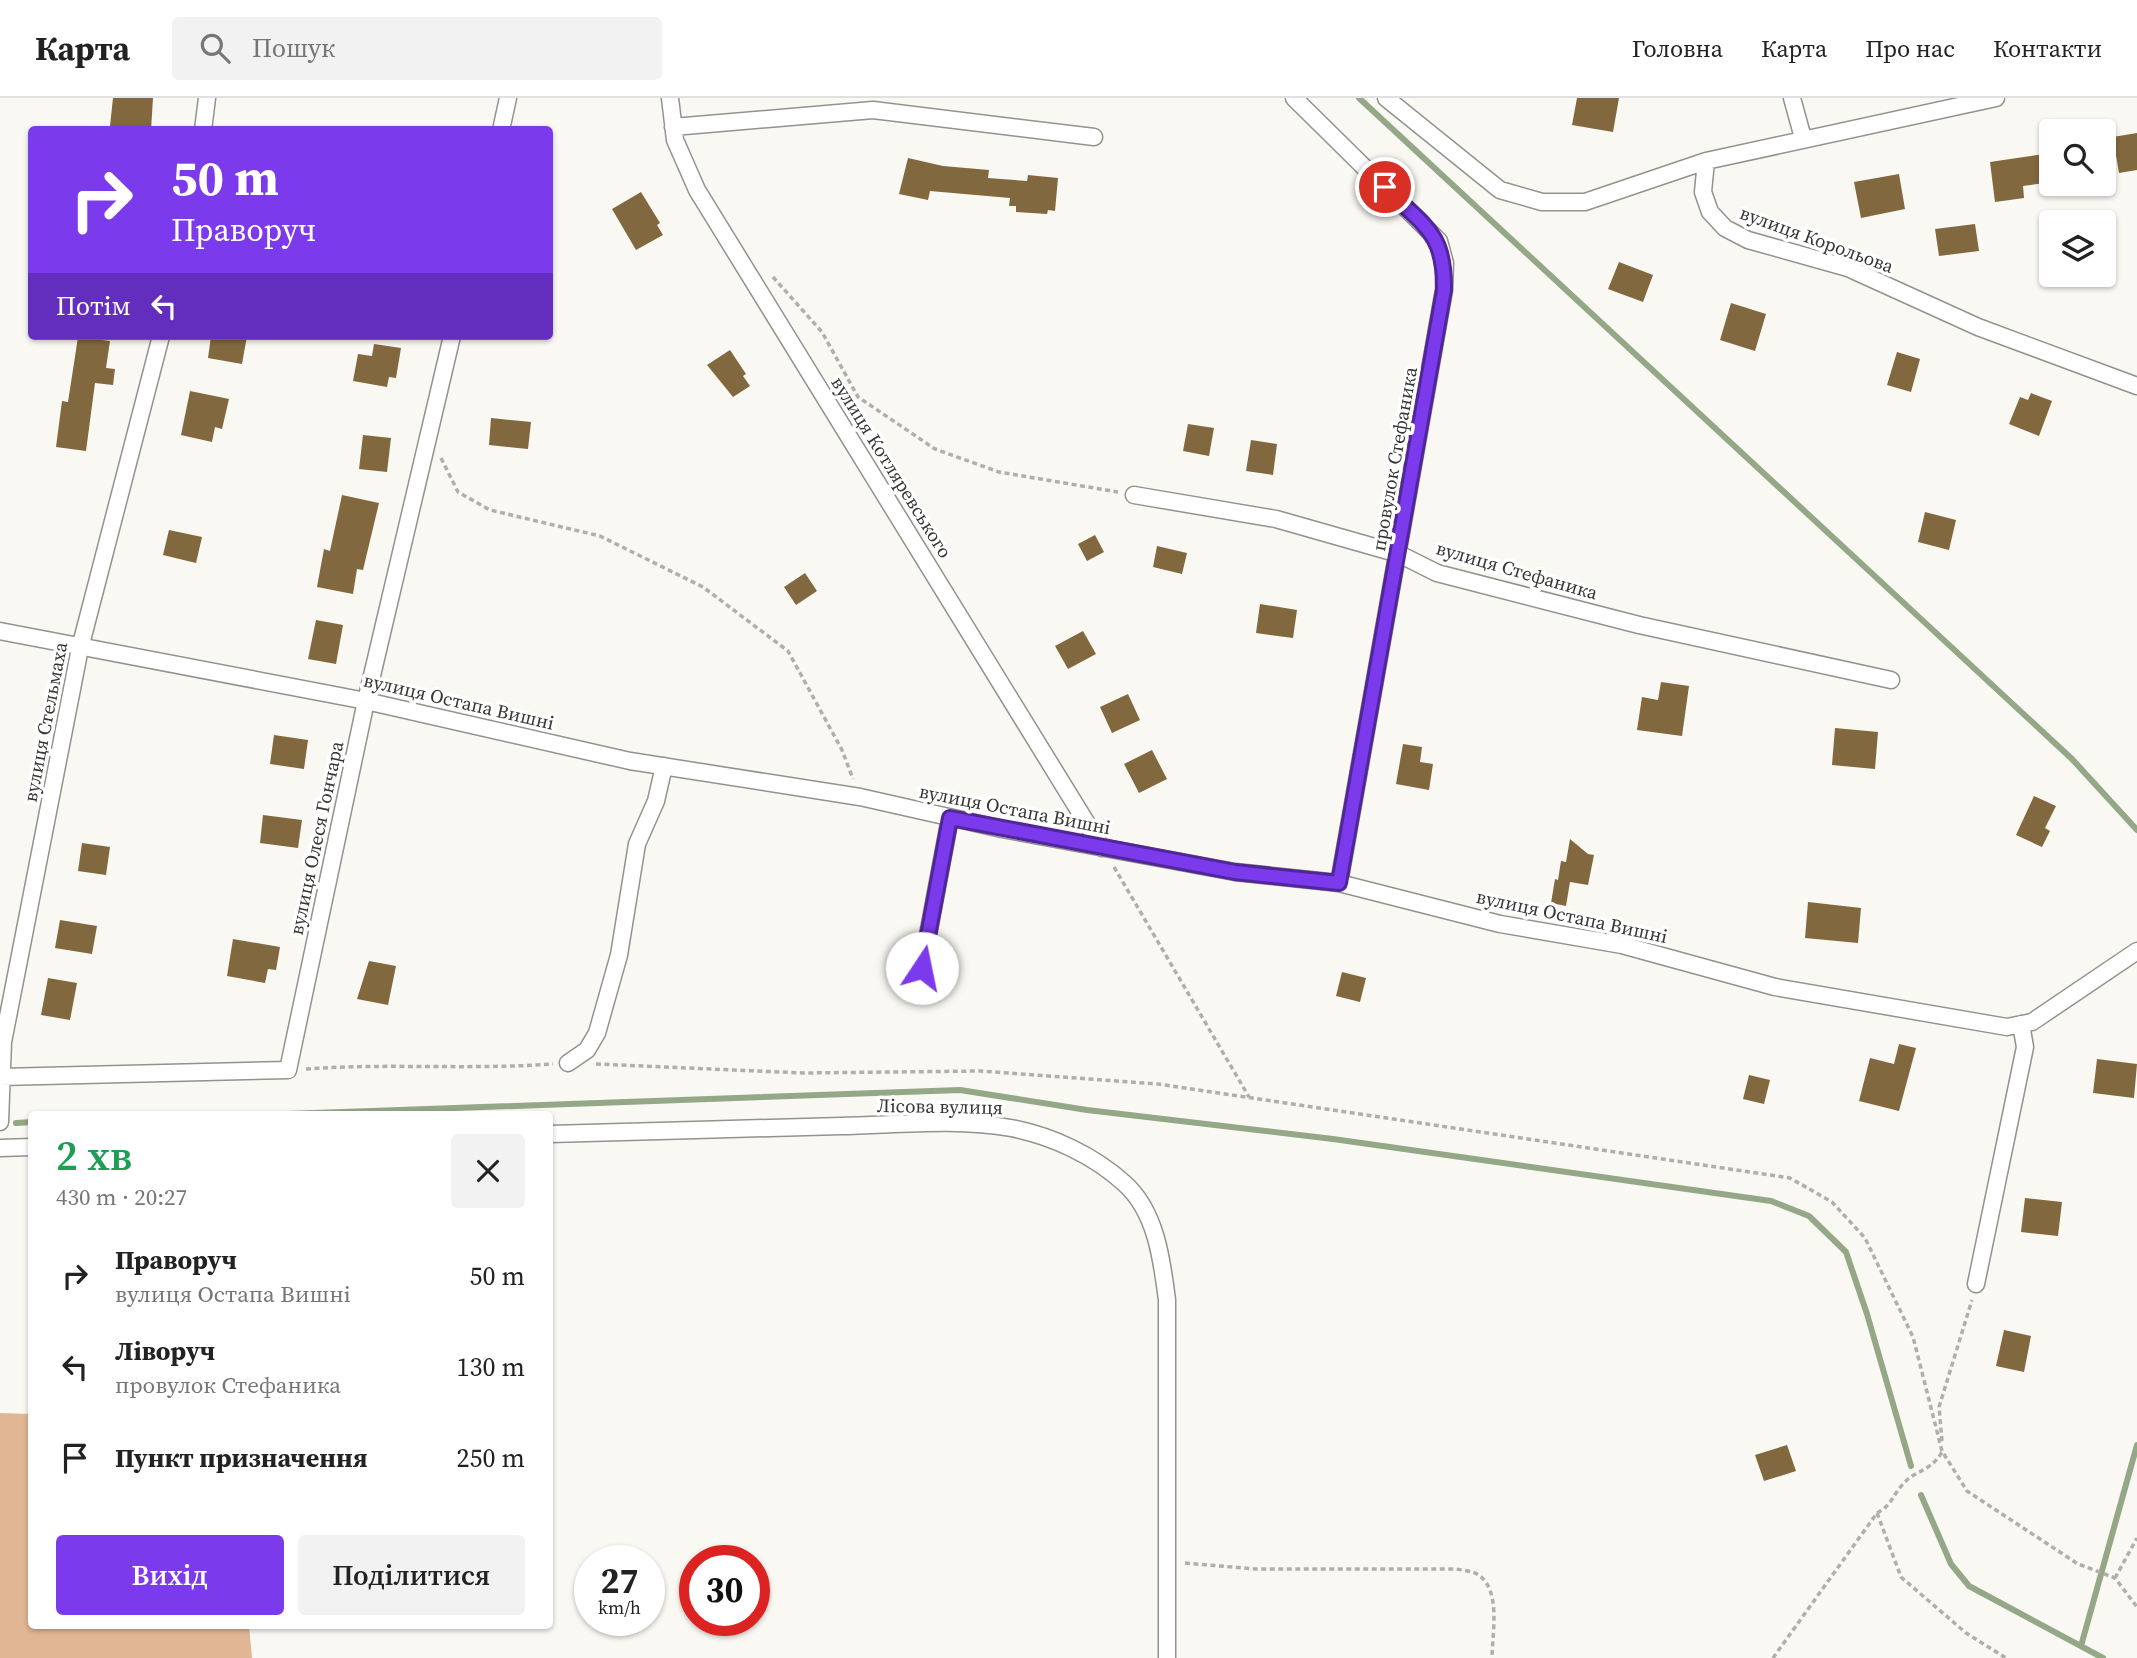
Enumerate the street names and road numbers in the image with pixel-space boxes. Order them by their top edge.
street label: вулиця Корольова [1737,199,1898,279]
street label: провулок Стефаника [1365,365,1423,553]
street label: вулиця Котляревського [825,371,959,563]
street label: вулиця Стефаника [1433,535,1601,606]
street label: вулиця Стельмаха [17,639,73,804]
street label: вулиця Остапа Вишні [361,666,557,736]
street label: вулиця Олеся Гончара [283,738,349,937]
street label: вулиця Остапа Вишні [917,778,1113,840]
street label: вулиця Остапа Вишні [1474,883,1670,949]
street label: Лісова вулиця [877,1092,1003,1120]

